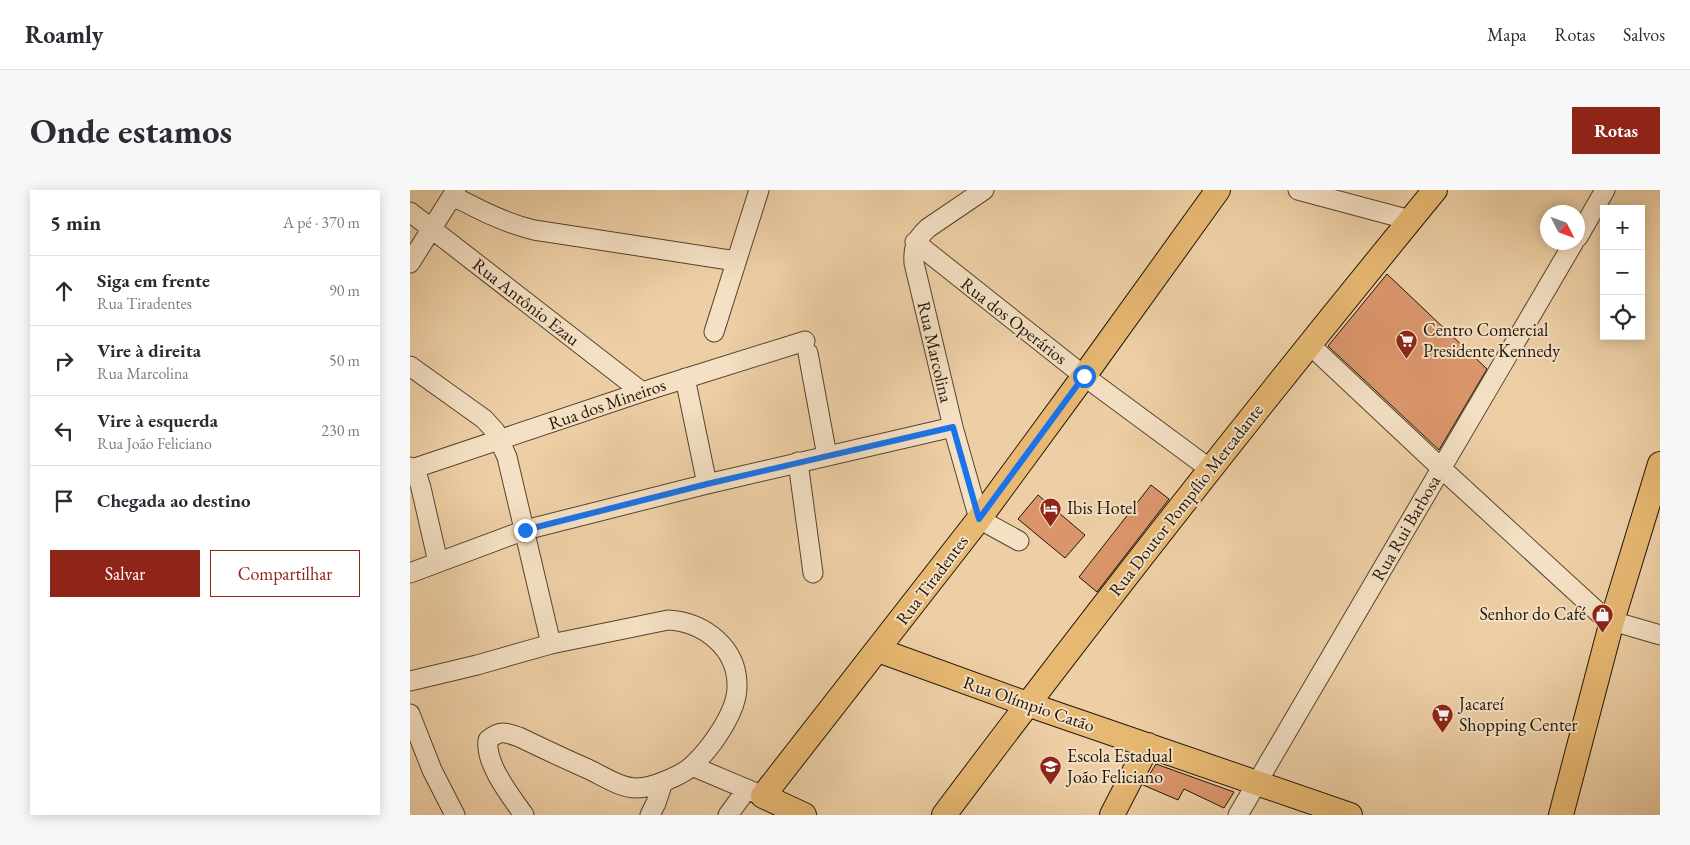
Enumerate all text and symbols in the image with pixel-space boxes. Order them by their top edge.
text: Roamly [25,19,103,50]
text: Mapa [1487,23,1527,46]
text: Rotas [1555,23,1595,46]
text: Salvos [1623,23,1665,46]
button: Rotas [1572,107,1660,154]
text: Onde estamos [30,108,232,153]
north arrow [1540,205,1585,250]
map controls [1600,205,1645,340]
button: + [1600,205,1645,250]
text: 5 min [50,209,101,236]
text: A pé · 370 m [283,212,360,233]
button: − [1600,250,1645,295]
street label: Rua Antônio Ezau [468,253,585,351]
text: Siga em frente [97,268,210,293]
street label: Rua dos Operários [956,272,1072,369]
icon: ahead [50,277,78,305]
text: 90 m [329,280,360,301]
text: Rua Tiradentes [97,293,192,314]
button: locate [1600,295,1645,340]
street label: Rua Marcolina [913,299,958,406]
place label: Centro Comercial Presidente Kennedy [1423,318,1560,362]
supermarket icon: Centro Comercial Presidente Kennedy [1395,328,1419,359]
text: Vire à direita [97,338,201,363]
icon: right [50,347,78,375]
text: 50 m [329,350,360,371]
text: Rua Marcolina [97,363,189,384]
route start [1073,365,1096,388]
street label: Rua dos Mineiros [545,373,669,434]
street label: Rua Doutor Pompílio Mercadante [1103,399,1268,600]
text: Vire à esquerda [97,408,218,433]
icon: left [50,417,78,445]
text: 230 m [321,420,360,441]
text: Rua João Feliciano [97,433,212,454]
street label: Rua Rui Barbosa [1366,470,1446,585]
icon: arrive [50,487,78,515]
text: Chegada ao destino [97,488,251,513]
hotel icon: Ibis Hotel [1039,496,1063,527]
place label: Ibis Hotel [1067,496,1137,519]
route end [514,519,537,542]
street label: Rua Tiradentes [890,530,973,629]
button: Salvar [50,550,200,597]
button: Compartilhar [210,550,360,597]
place label: Senhor do Café [1479,602,1586,625]
shop icon: Senhor do Café [1590,602,1614,633]
street label: Rua Olímpio Catão [960,670,1098,737]
place label: Jacareí Shopping Center [1457,692,1578,736]
supermarket icon: Jacareí Shopping Center [1431,702,1455,733]
place label: Escola Estadual João Feliciano [1065,744,1173,788]
school or university icon: Escola Estadual João Feliciano [1039,754,1063,785]

